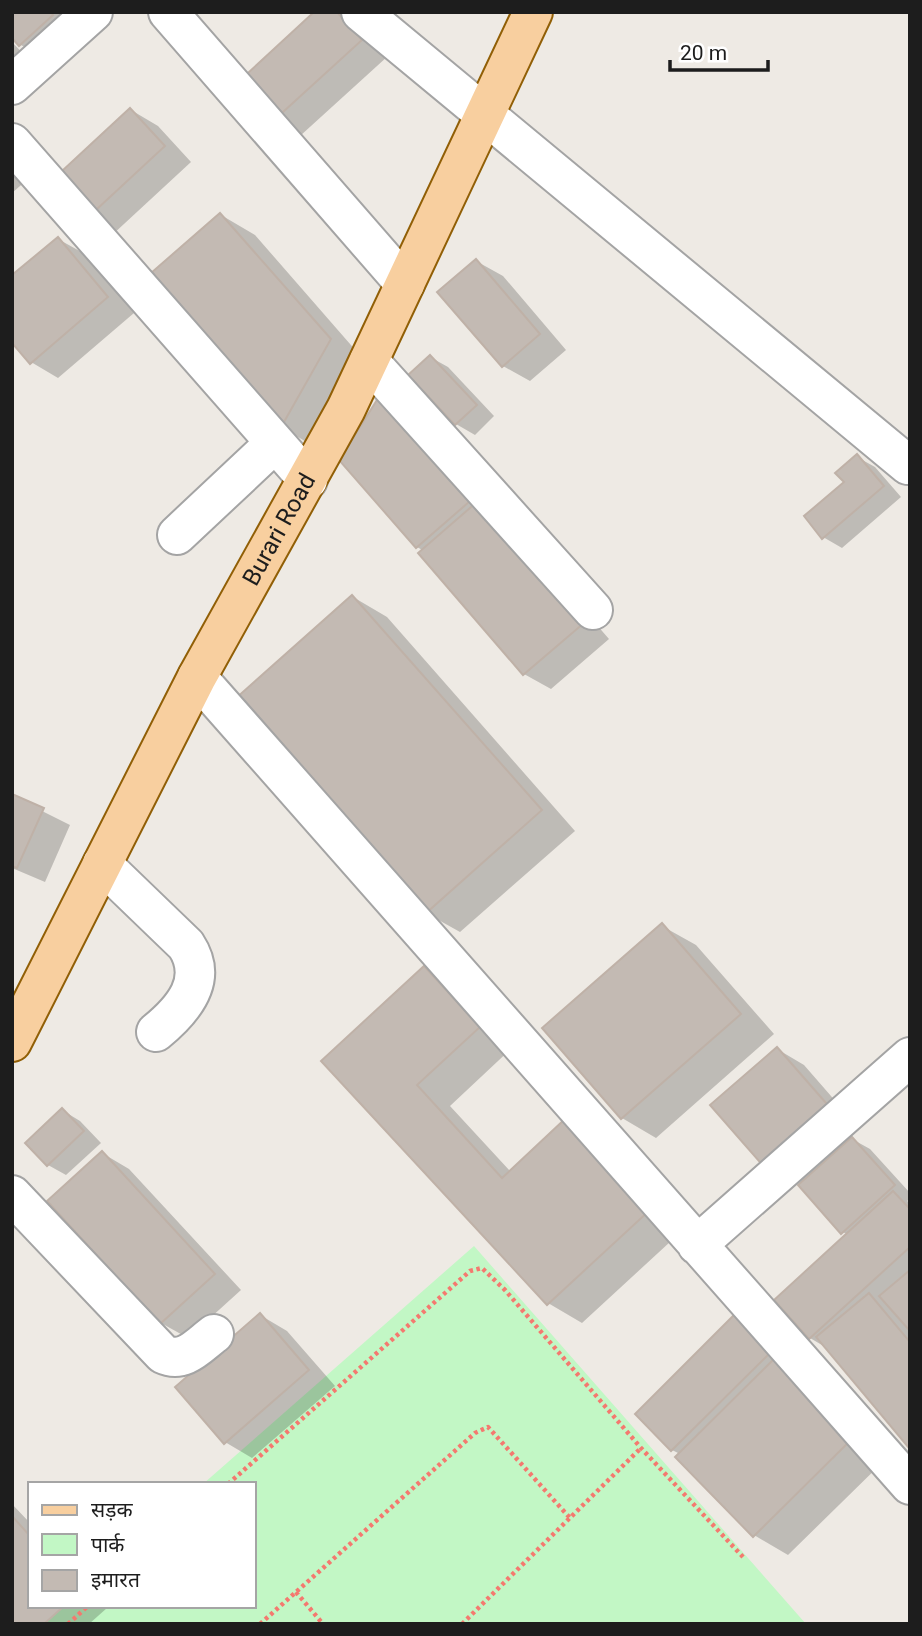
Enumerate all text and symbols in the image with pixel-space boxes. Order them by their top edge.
scale bar [670,28,768,72]
text: 20 m [680,41,727,65]
street label: Burari Road [237,469,321,590]
legend [28,1482,256,1608]
text: सड़क [91,1498,133,1522]
text: पार्क [91,1533,125,1557]
text: इमारत [91,1568,141,1592]

